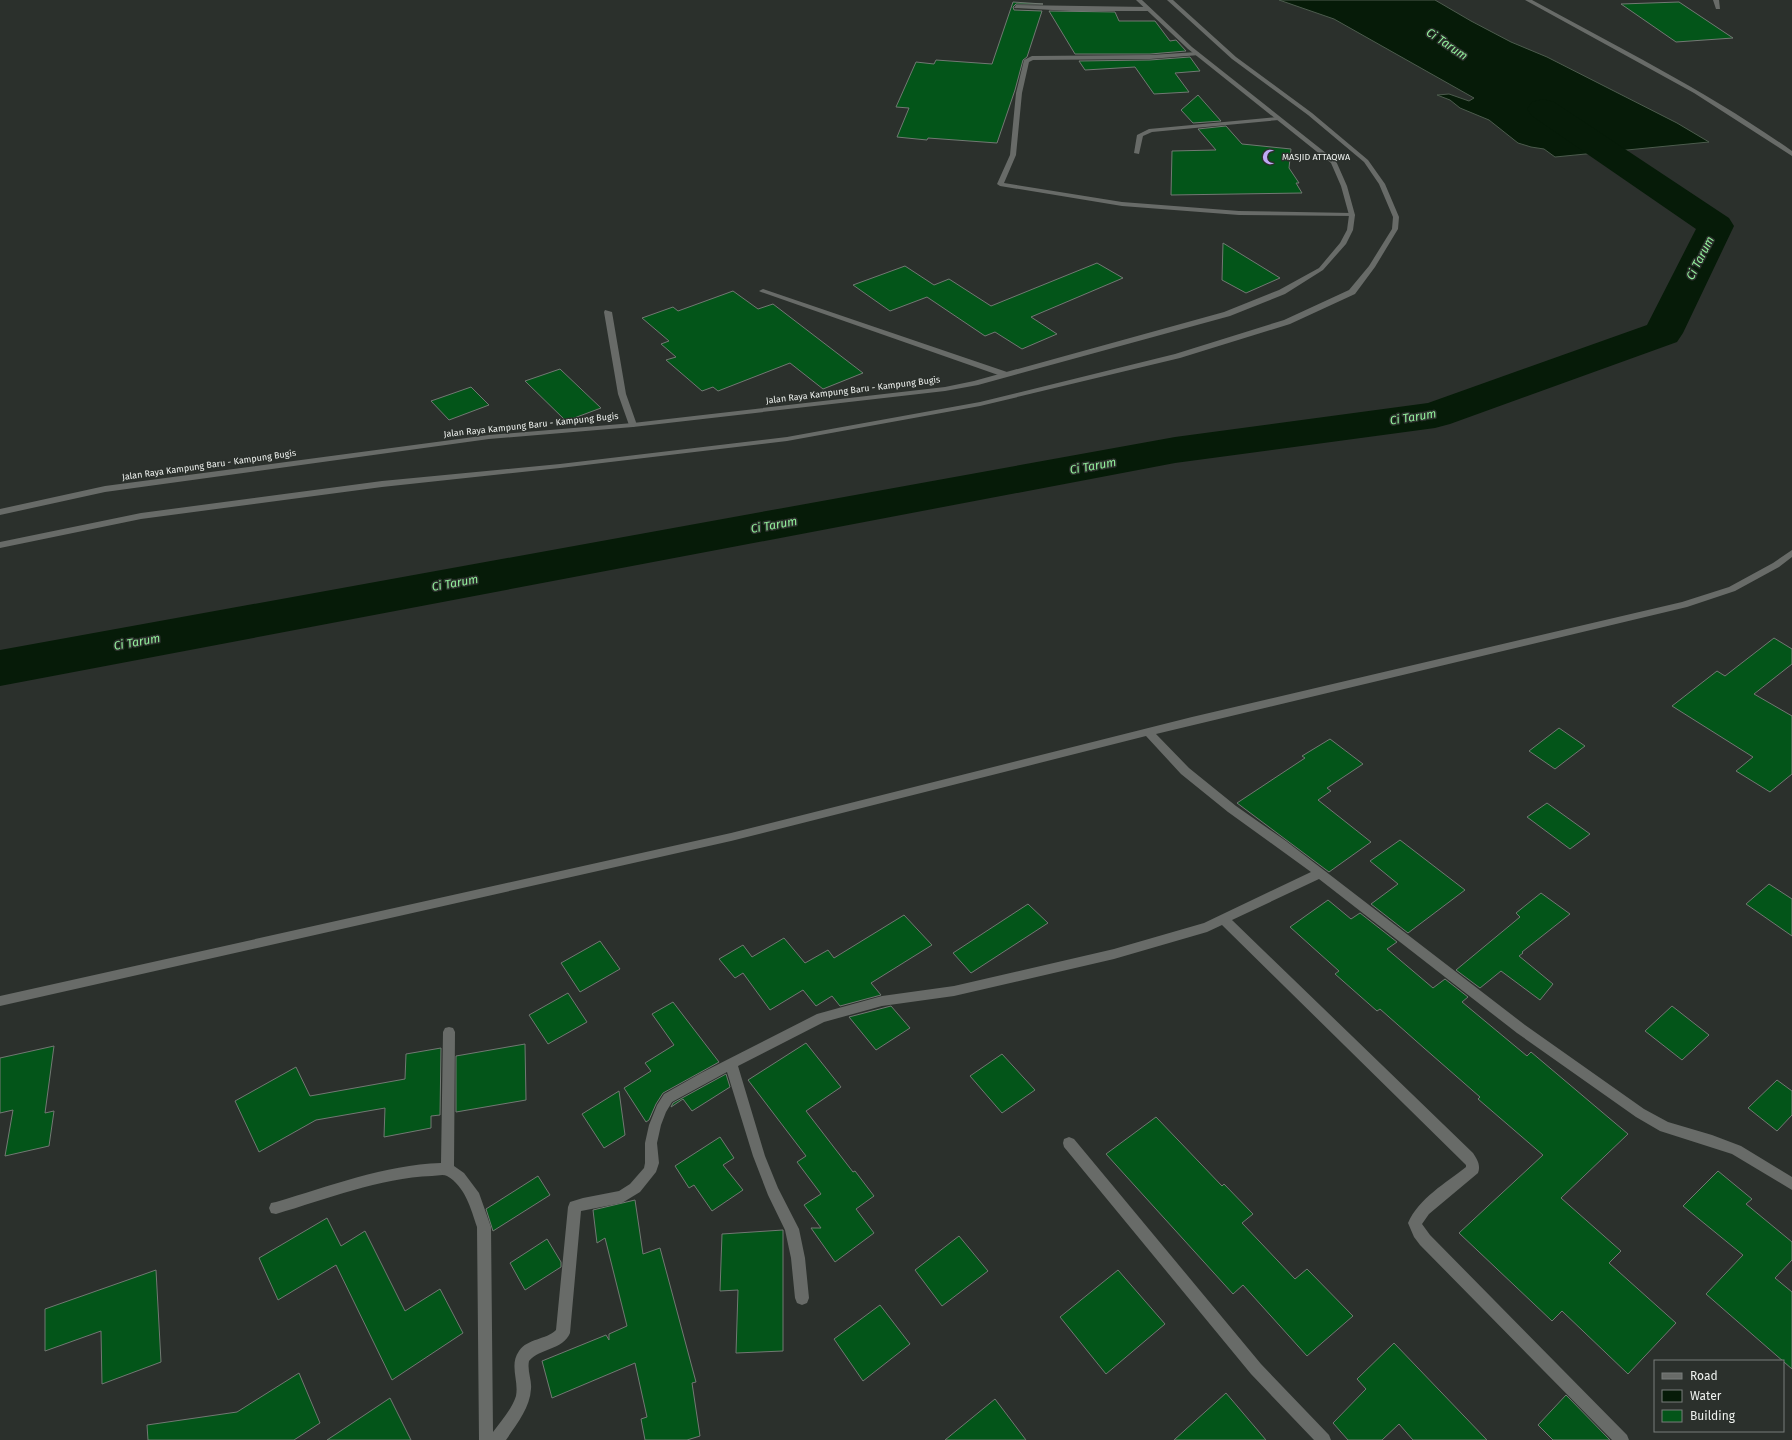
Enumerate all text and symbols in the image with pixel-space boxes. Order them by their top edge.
water label: Ci Tarum [1424,25,1470,63]
mosque icon: MASJID ATTAQWA [1261,148,1279,166]
place label: MASJID ATTAQWA [1282,152,1351,162]
water label: Ci Tarum [1683,234,1717,282]
street label: Jalan Raya Kampung Baru - Kampung Bugis [765,374,941,406]
water label: Ci Tarum [1389,406,1437,428]
street label: Jalan Raya Kampung Baru - Kampung Bugis [443,411,619,439]
street label: Jalan Raya Kampung Baru - Kampung Bugis [121,448,297,482]
water label: Ci Tarum [1069,455,1117,477]
water label: Ci Tarum [750,514,798,536]
water label: Ci Tarum [431,572,479,594]
water label: Ci Tarum [113,631,161,653]
legend [1654,1360,1784,1432]
text: Road [1690,1369,1718,1383]
text: Water [1690,1389,1722,1403]
text: Building [1690,1409,1736,1423]

